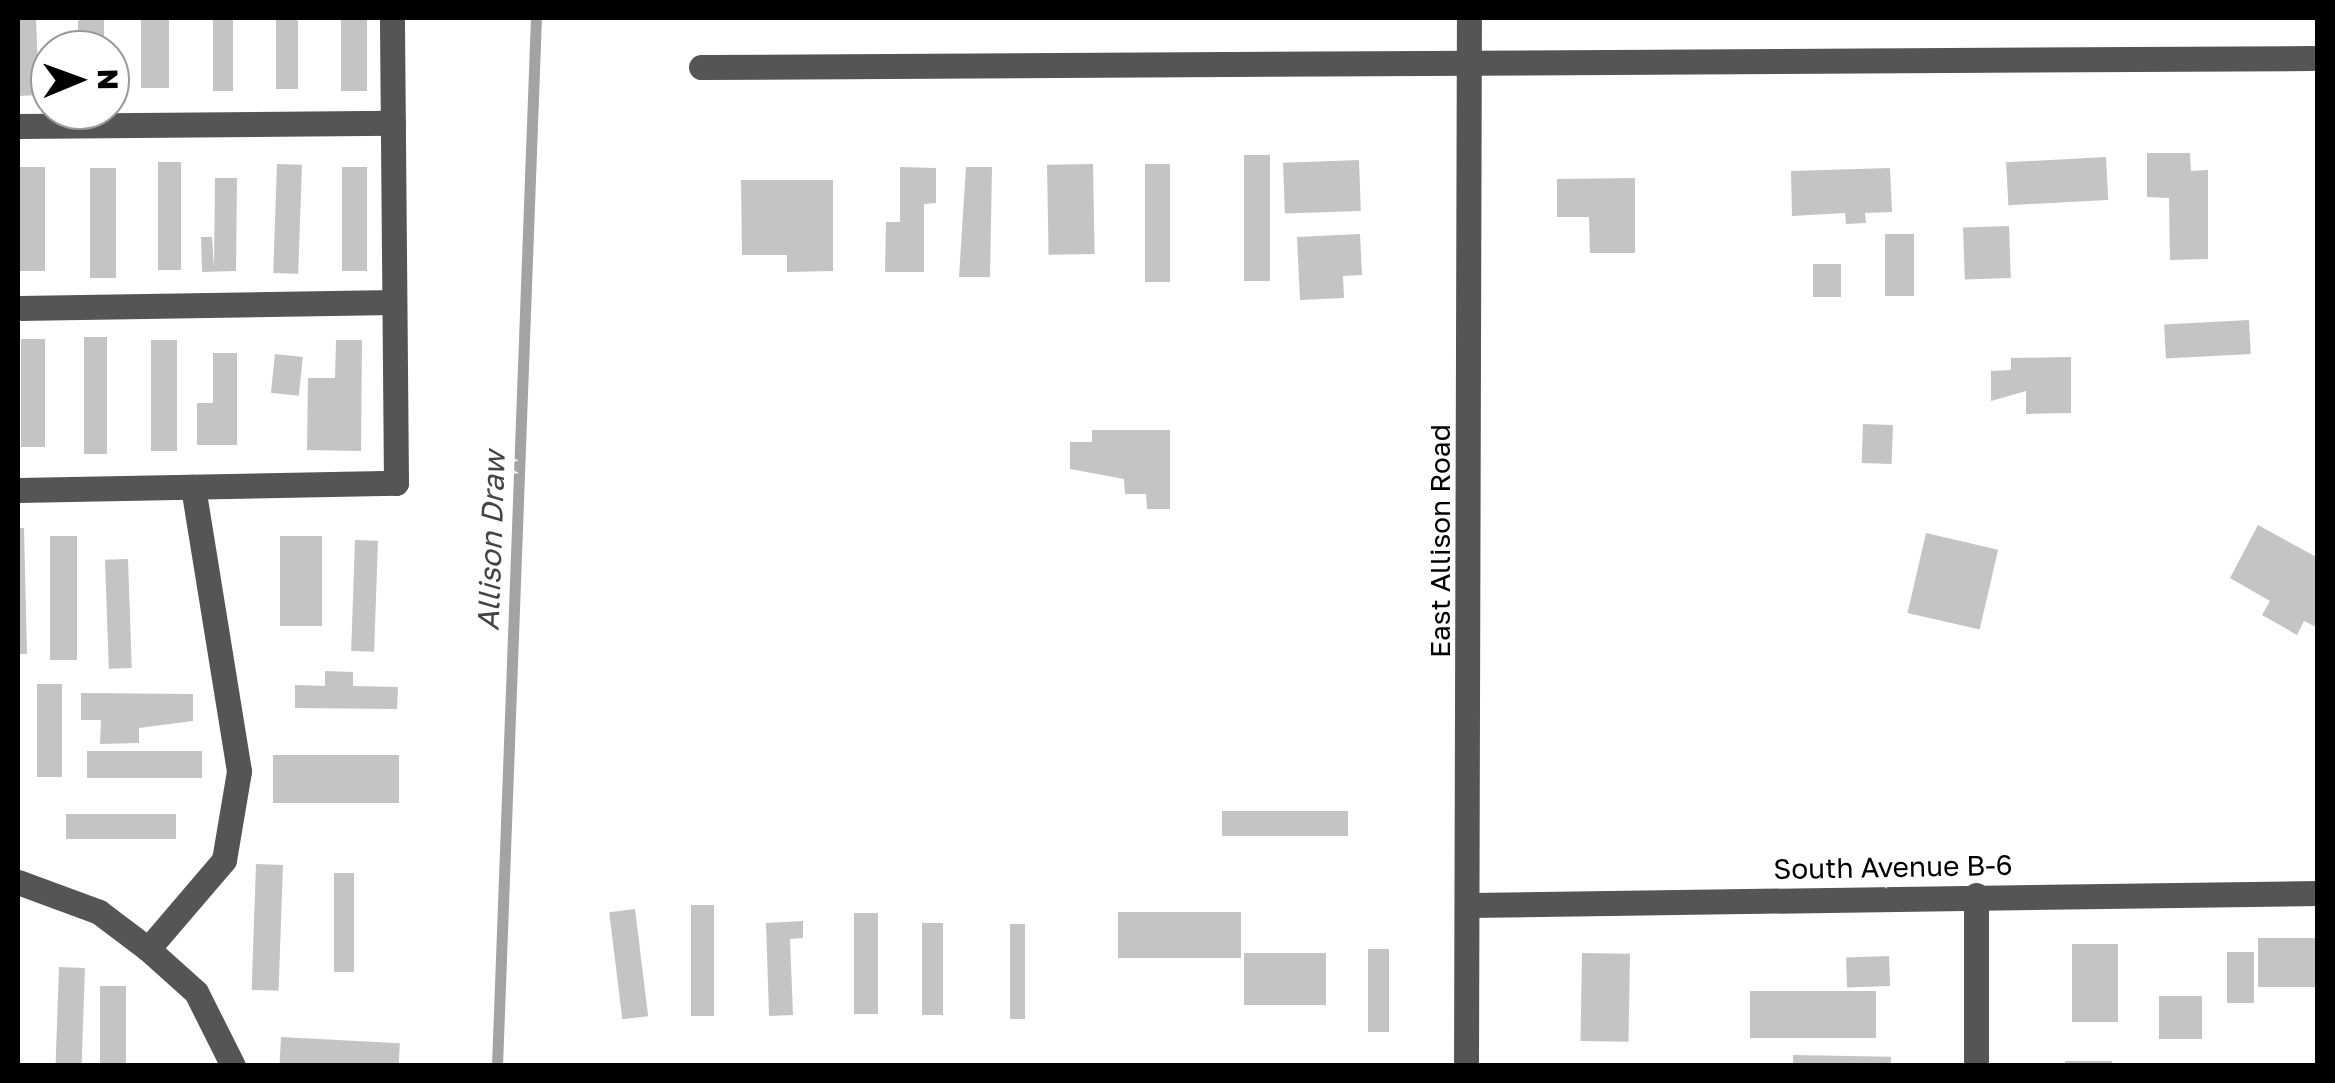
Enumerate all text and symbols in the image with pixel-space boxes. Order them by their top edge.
north arrow [30,30,130,130]
text: N [92,69,125,90]
street label: East Allison Road [1423,424,1457,658]
water label: Allison Draw [470,450,512,632]
street label: South Avenue B-6 [1773,848,2013,886]

